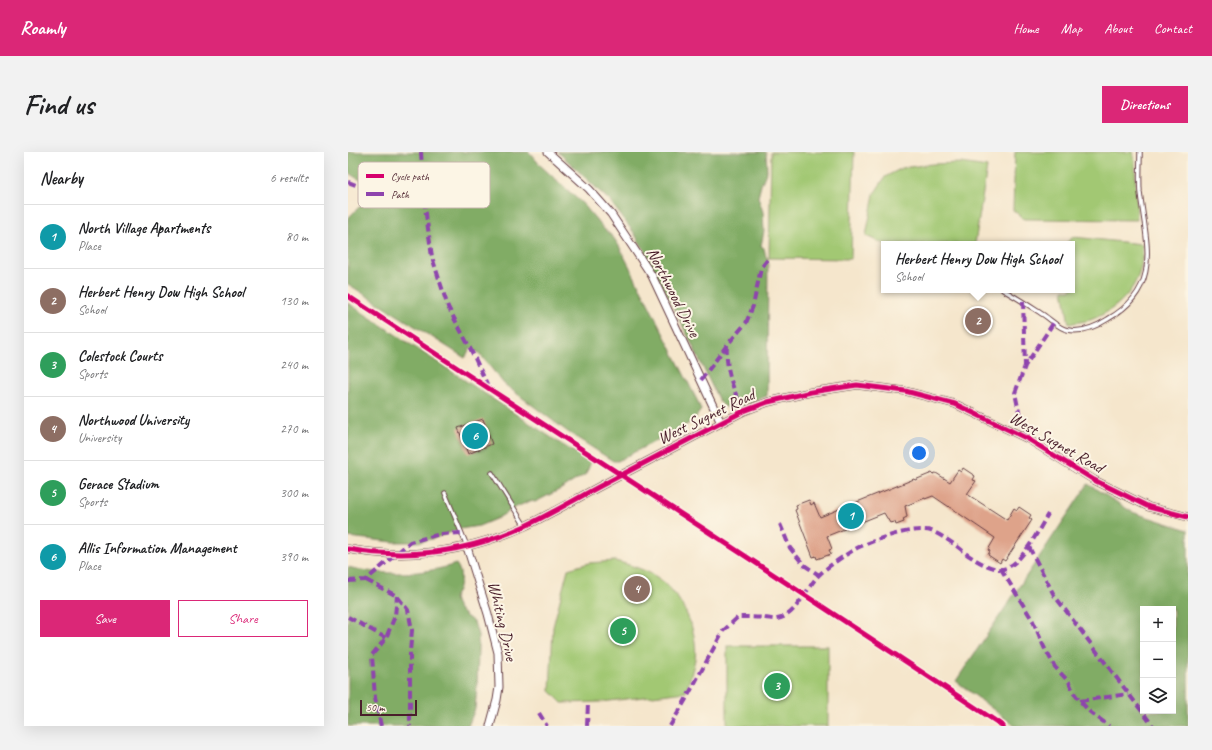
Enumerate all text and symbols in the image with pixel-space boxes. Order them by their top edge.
text: Roamly [20,16,66,40]
text: Home [1013,20,1039,37]
text: Map [1061,20,1082,37]
text: About [1104,20,1132,37]
text: Contact [1154,20,1192,37]
button: Directions [1102,86,1188,123]
text: Find us [24,87,94,122]
legend [358,162,490,208]
text: Nearby [40,168,83,189]
text: Cycle path [391,169,430,183]
text: 6 results [270,170,308,186]
text: Path [391,187,410,201]
text: North Village Apartments [78,219,210,238]
text: 1 [50,229,56,245]
text: 80 m [286,229,308,245]
text: Place [78,238,101,254]
popup [881,241,1075,293]
street label: Northwood Drive [642,244,706,342]
text: Herbert Henry Dow High School [895,250,1061,269]
text: School [895,269,923,285]
text: Herbert Henry Dow High School [78,283,244,302]
text: 2 [50,293,56,309]
text: 130 m [280,293,308,309]
text: School [78,302,106,318]
pin: 2 [965,306,991,336]
text: Colestock Courts [78,347,162,366]
text: 3 [50,357,56,373]
text: 240 m [280,357,308,373]
text: Sports [78,366,107,382]
street label: West Sugnet Road [654,383,760,449]
street label: West Sugnet Road [1006,407,1110,479]
text: Northwood University [78,411,189,430]
text: 4 [50,421,56,437]
text: 270 m [280,421,308,437]
pin: 6 [462,421,488,451]
text: University [78,430,121,446]
your location [909,443,929,463]
text: Gerace Stadium [78,475,159,494]
text: 5 [50,485,56,501]
text: 300 m [280,485,308,501]
text: Sports [78,494,107,510]
pin: 1 [838,501,864,531]
text: Allis Information Management [78,539,237,558]
text: 6 [50,549,56,565]
text: 390 m [280,549,308,565]
text: Place [78,558,101,574]
pin: 4 [624,574,650,604]
street label: Whiting Drive [483,579,522,664]
button: Save [40,600,170,637]
button: Share [178,600,308,637]
map controls [1140,606,1176,714]
button: + [1140,606,1176,642]
pin: 5 [610,616,636,646]
button: − [1140,642,1176,678]
pin: 3 [764,671,790,701]
button: layers [1140,678,1176,714]
scale bar [360,698,417,717]
text: 50 m [366,700,385,714]

